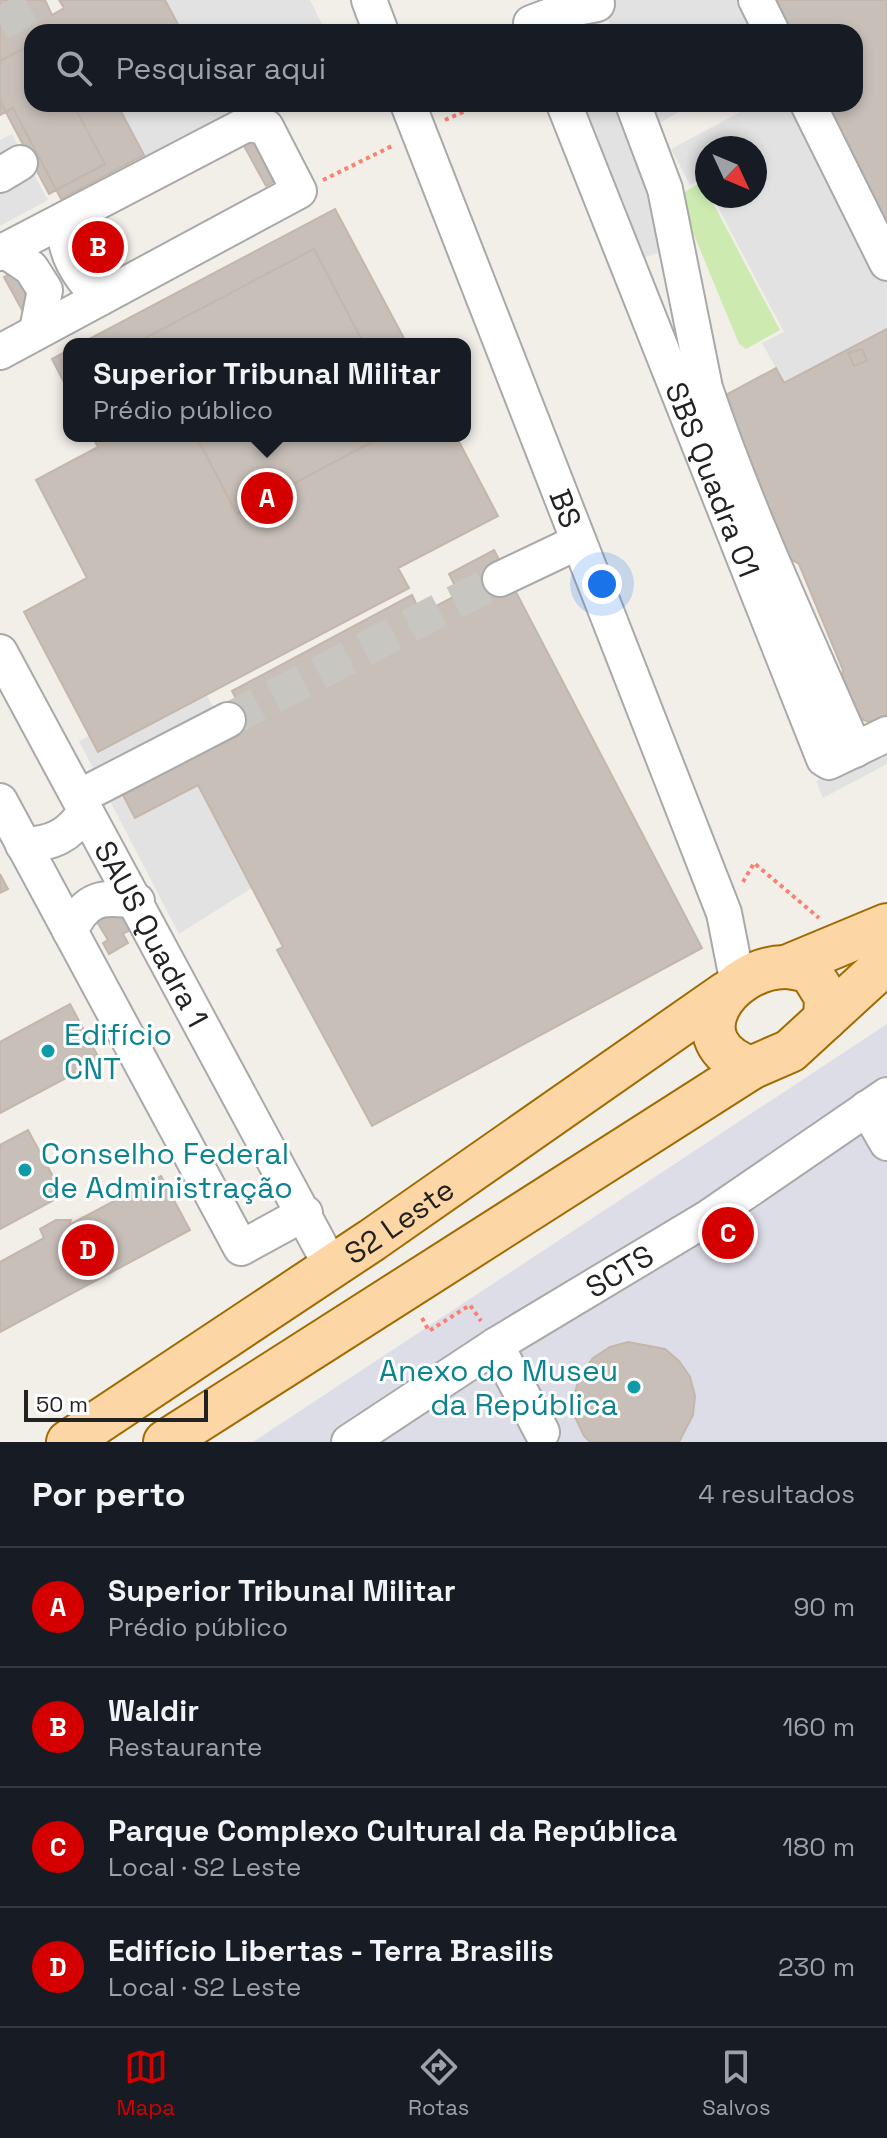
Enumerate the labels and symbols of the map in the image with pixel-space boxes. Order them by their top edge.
north arrow [695,136,767,208]
pin: B [72,217,124,277]
street label: SBS Quadra 01 [657,376,769,583]
pin: A [241,468,293,528]
street label: BS [541,483,591,533]
your location [582,564,622,604]
street label: SAUS Quadra 1 [86,834,218,1034]
place label: Edifício CNT [64,1015,172,1088]
marker: Edifício CNT [39,1042,57,1060]
place label: Conselho Federal de Administração [41,1134,293,1207]
marker: Conselho Federal de Administração [16,1161,34,1179]
street label: S2 Leste [337,1169,461,1272]
pin: C [702,1203,754,1263]
pin: D [62,1220,114,1280]
street label: SCTS [578,1235,661,1306]
place label: Anexo do Museu da República [379,1351,618,1424]
marker: Anexo do Museu da República [625,1378,643,1396]
scale bar [24,1386,208,1422]

